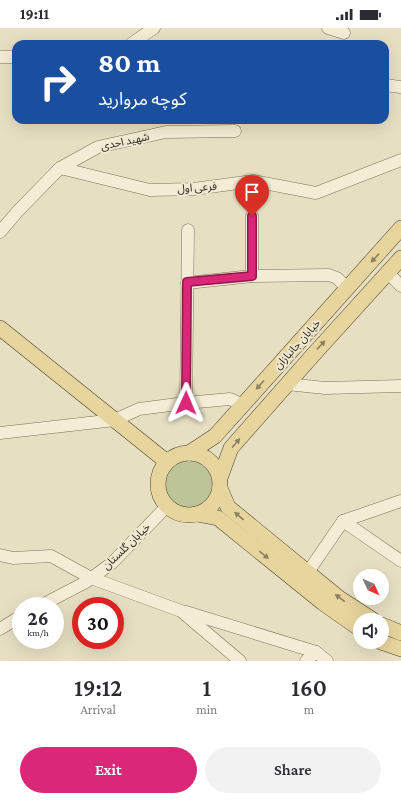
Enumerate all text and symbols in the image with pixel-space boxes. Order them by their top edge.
text: 19:11 [20,6,49,22]
text: 80 m [98,47,160,78]
icon: right [32,56,84,108]
text: کوچه مروارید [98,89,187,109]
street label: شهید احدی [100,130,151,153]
pin [235,175,269,216]
street label: فرعی اول [177,180,217,195]
icon: arrive [241,181,263,203]
one-way arrow [371,253,380,263]
street label: خیابان جانبازان [271,316,324,372]
one-way arrow [317,340,326,350]
one-way arrow [256,381,265,390]
position arrow [165,382,207,424]
one-way arrow [231,438,240,448]
one-way arrow [234,512,245,521]
street label: خیابان گلستان [100,520,153,572]
one-way arrow [259,551,270,560]
north arrow [353,569,389,605]
map controls [353,569,389,649]
one-way arrow [335,594,346,603]
speed limit sign: 30 [72,597,124,649]
text: 26 [27,607,49,629]
button: sound [353,613,389,649]
text: km/h [27,627,49,638]
text: 19:12 [74,674,122,701]
text: 1 [202,674,211,701]
text: 160 [291,674,327,701]
text: Arrival [80,702,116,717]
text: min [196,702,217,717]
text: m [304,702,314,717]
button: Exit [20,747,197,793]
button: Share [205,747,381,793]

